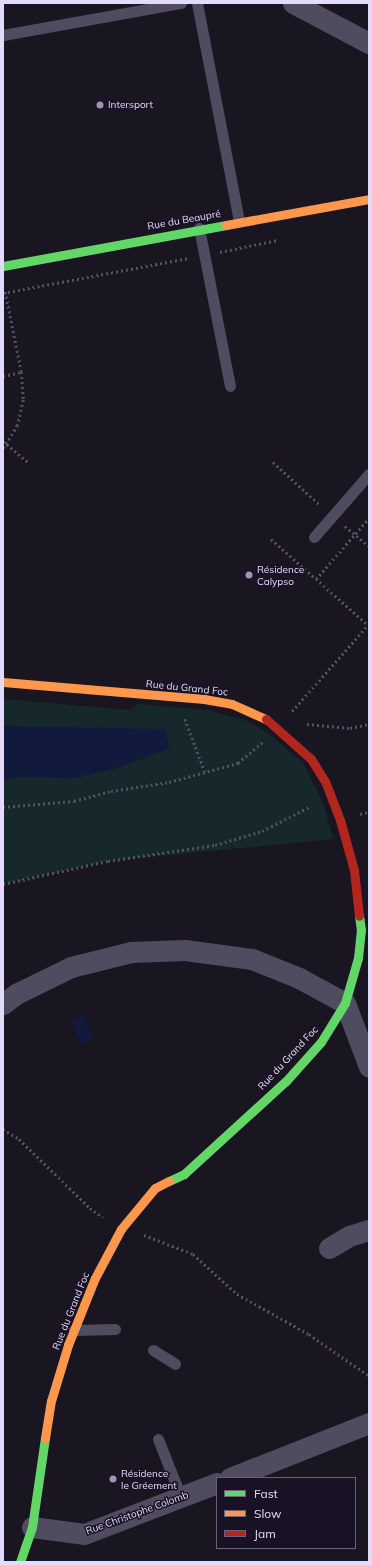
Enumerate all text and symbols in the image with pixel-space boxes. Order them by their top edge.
place label: Intersport [108,99,153,111]
marker: Intersport [95,100,105,110]
street label: Rue du Beaupré [146,208,222,232]
place label: Résidence Calypso [257,563,304,586]
marker: Résidence Calypso [244,570,254,580]
street label: Rue du Grand Foc [145,678,229,698]
street label: Rue du Grand Foc [255,1024,321,1092]
street label: Rue du Grand Foc [50,1270,92,1352]
place label: Résidence le Gréement [121,1467,177,1490]
marker: Résidence le Gréement [108,1474,118,1484]
legend [216,1477,356,1549]
text: Fast [254,1486,278,1501]
street label: Rue Christophe Colomb [84,1489,190,1537]
text: Slow [254,1506,282,1521]
text: Jam [254,1526,276,1541]

